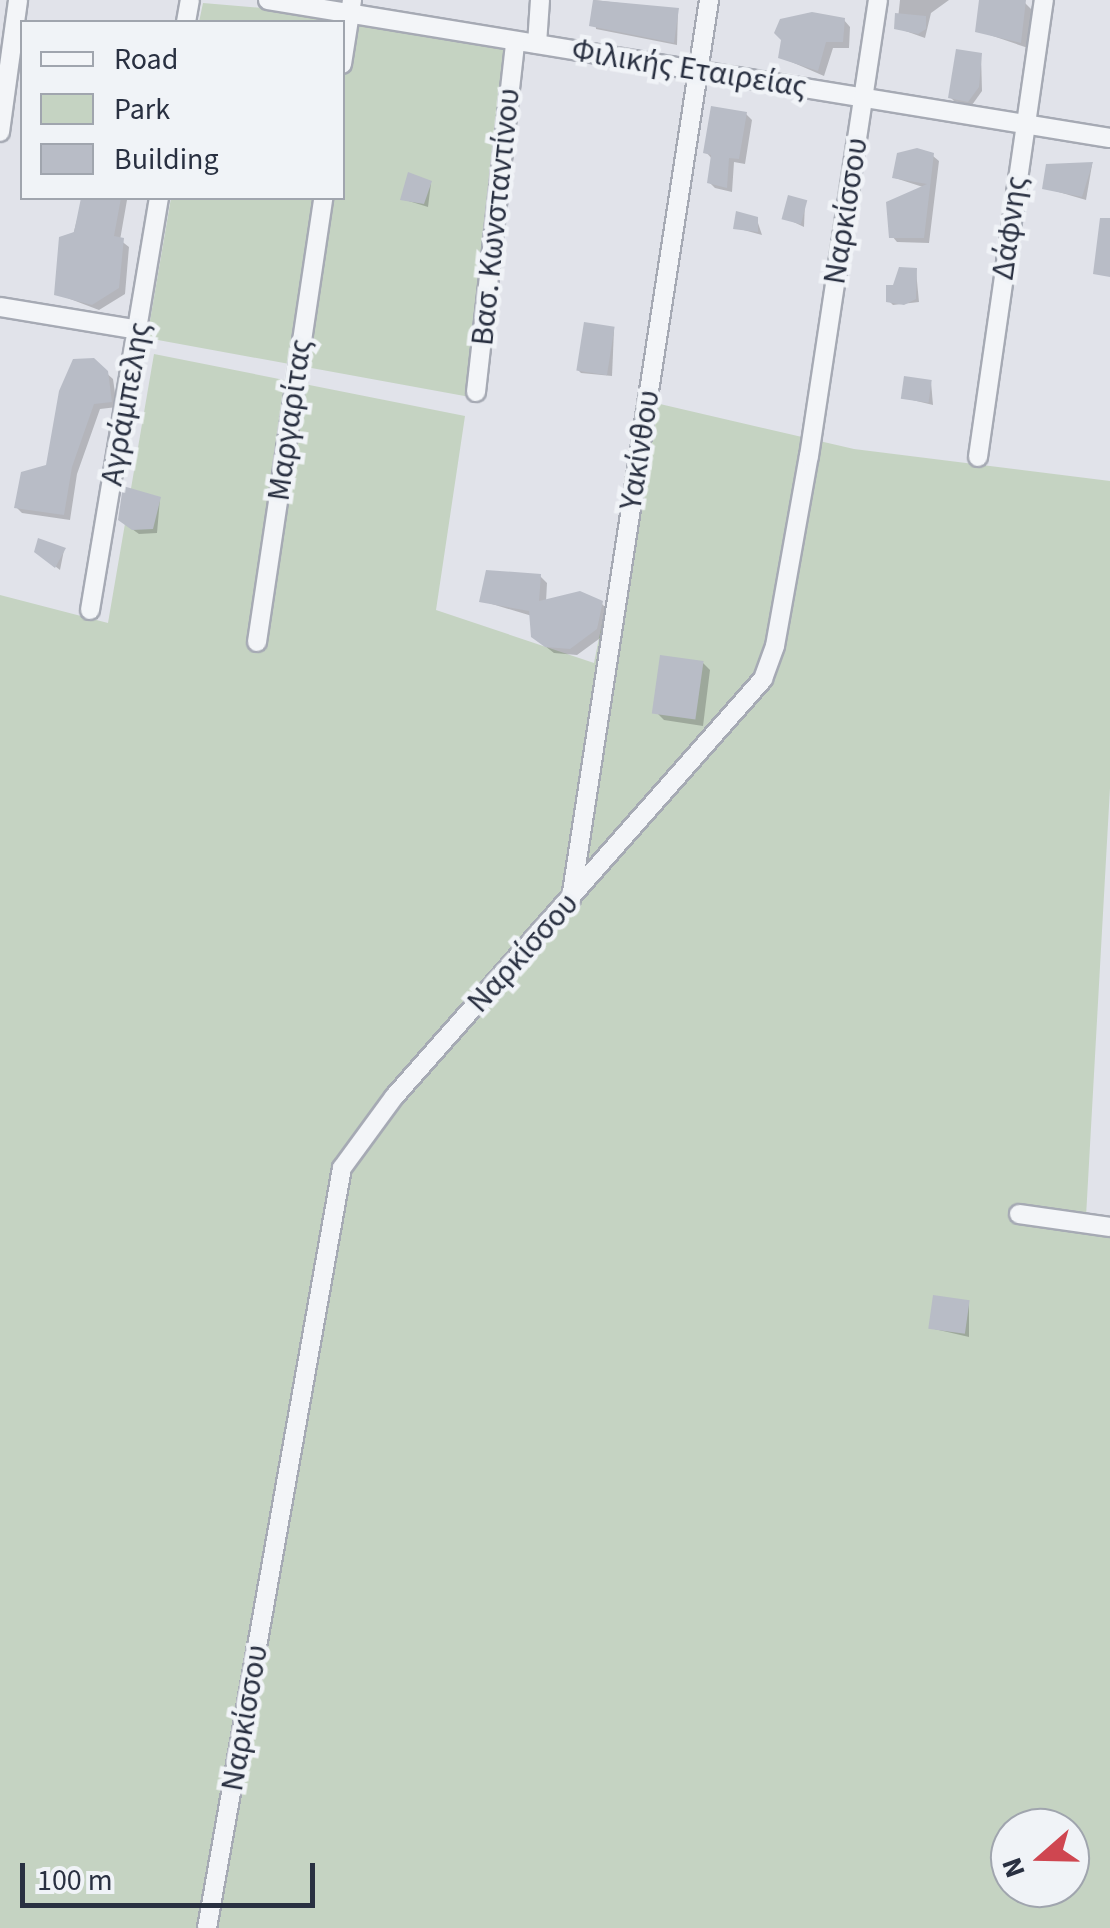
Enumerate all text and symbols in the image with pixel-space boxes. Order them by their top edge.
legend [20,20,345,200]
street label: Φιλικής Εταιρείας [569,31,809,107]
text: Road [114,38,178,81]
street label: Βασ. Κωνσταντίνου [463,86,529,348]
text: Park [114,88,170,131]
street label: Ναρκίσσου [815,135,877,287]
text: Building [114,138,219,181]
street label: Δάφνης [984,174,1036,282]
street label: Αγράμπελης [93,319,159,489]
street label: Μαργαρίτας [260,337,320,503]
street label: Υακίνθου [612,387,668,513]
street label: Ναρκίσσου [459,885,587,1021]
street label: Ναρκίσσου [213,1642,277,1794]
north arrow [990,1808,1090,1908]
scale bar [25,1843,320,1905]
text: N [992,1852,1036,1883]
text: 100 m [37,1859,113,1902]

